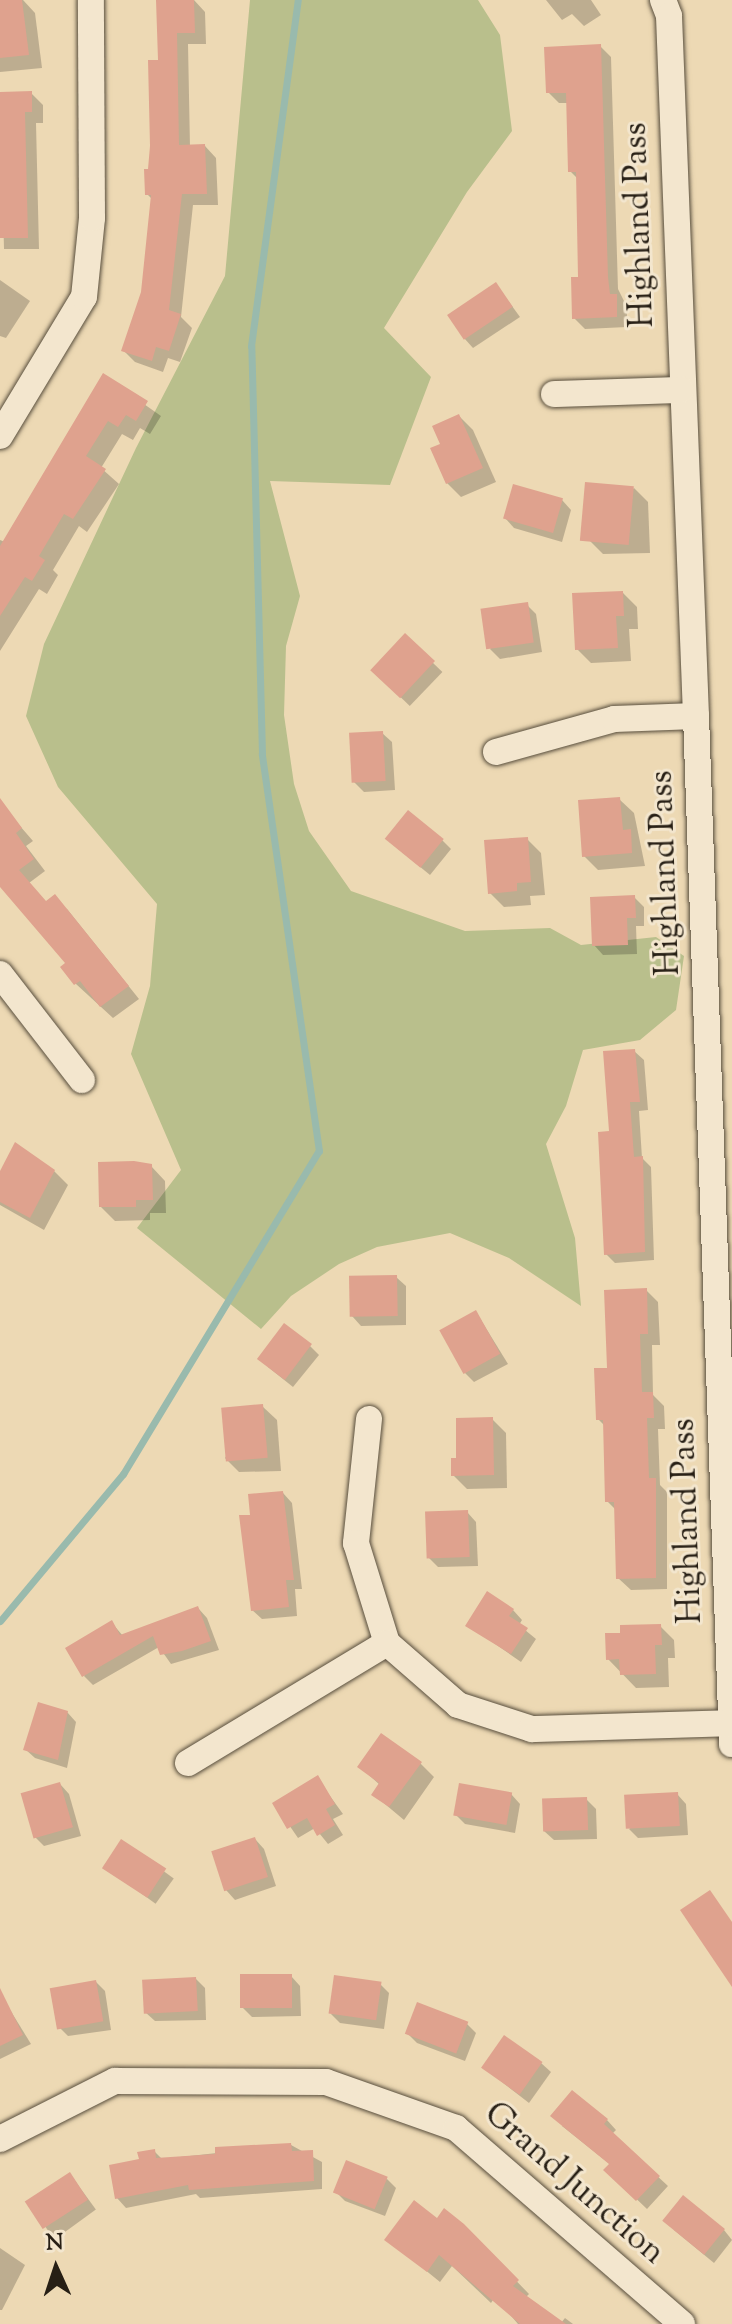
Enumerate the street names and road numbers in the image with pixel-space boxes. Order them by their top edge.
street label: Highland Pass [616,122,664,328]
street label: Highland Pass [642,770,690,976]
street label: Highland Pass [664,1418,712,1624]
street label: Grand Junction [475,2094,673,2274]

